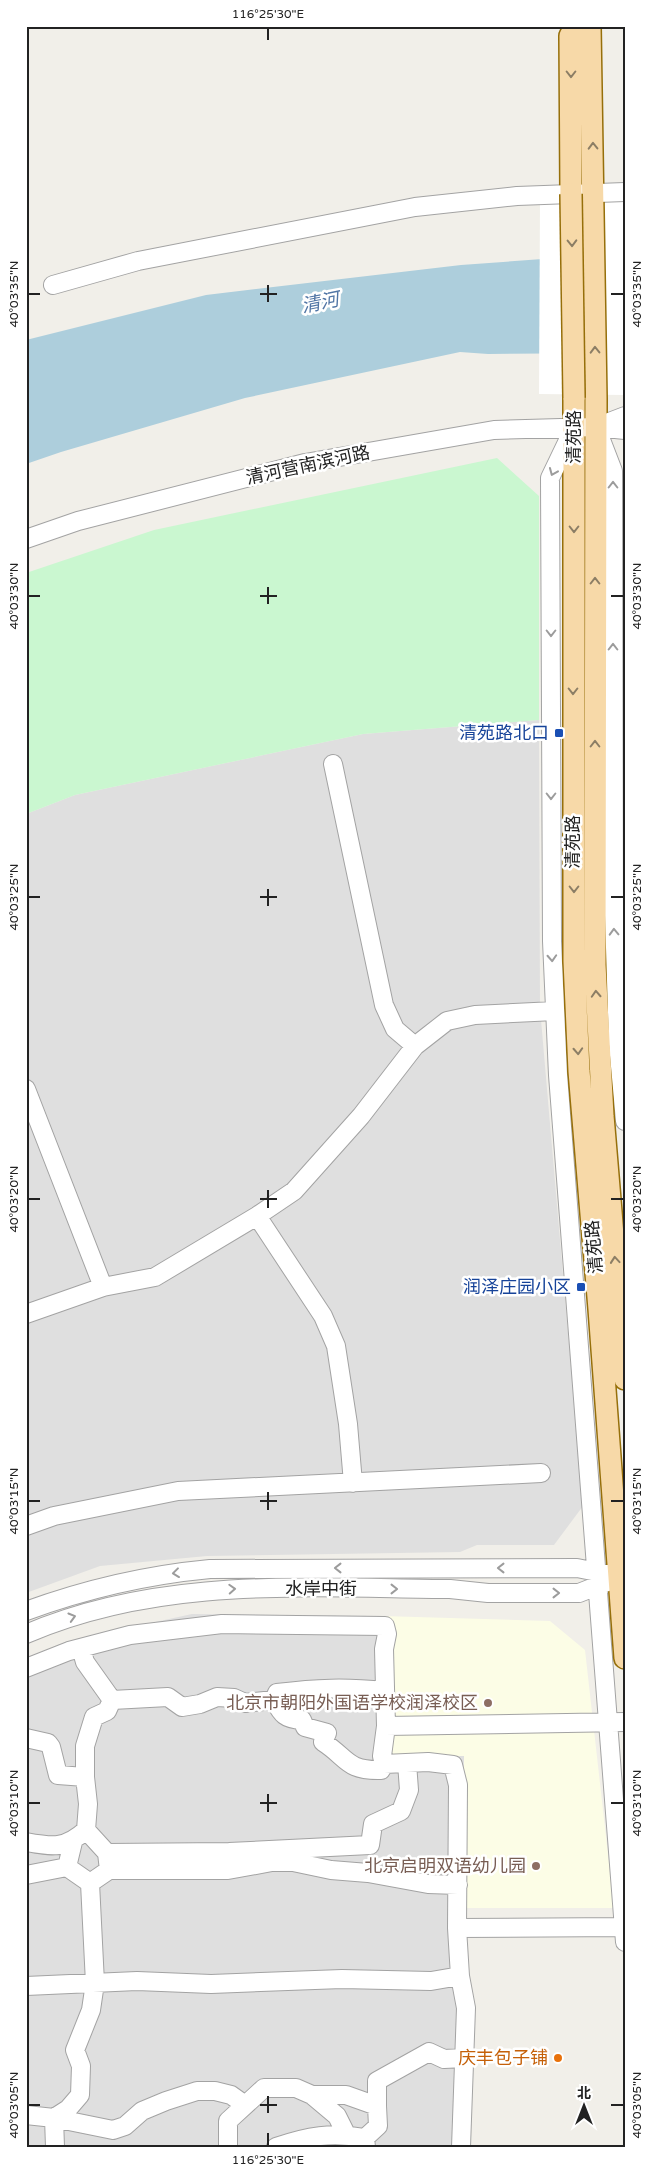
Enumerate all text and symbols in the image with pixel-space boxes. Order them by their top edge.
text: 116°25'30"E [232,7,305,21]
one-way arrow [566,70,576,78]
one-way arrow [588,142,598,150]
one-way arrow [567,239,577,247]
text: 40°03'35"N [7,261,21,328]
text: 40°03'35"N [630,261,644,328]
water label: 清河 [299,288,345,317]
one-way arrow [590,346,600,354]
street label: 清苑路 [563,410,585,464]
street label: 清河营南滨河路 [244,441,372,489]
one-way arrow [549,467,560,476]
one-way arrow [608,480,618,488]
one-way arrow [569,526,579,533]
text: 40°03'30"N [7,563,21,630]
text: 40°03'30"N [630,563,644,630]
one-way arrow [590,577,600,584]
one-way arrow [546,630,556,638]
one-way arrow [608,643,618,650]
one-way arrow [568,688,578,696]
place label: 清苑路北口 [459,722,549,744]
marker: 清苑路北口 [553,727,565,739]
one-way arrow [590,739,600,747]
one-way arrow [546,792,556,800]
street label: 清苑路 [562,815,584,869]
text: 40°03'25"N [7,864,21,931]
text: 40°03'25"N [630,864,644,931]
one-way arrow [569,886,579,893]
one-way arrow [609,928,620,936]
one-way arrow [547,955,558,963]
one-way arrow [591,989,602,997]
one-way arrow [573,1048,584,1056]
text: 40°03'20"N [7,1166,21,1233]
text: 40°03'20"N [630,1166,644,1233]
street label: 清苑路 [581,1219,607,1275]
one-way arrow [610,1256,621,1264]
place label: 润泽庄园小区 [463,1276,571,1298]
marker: 润泽庄园小区 [575,1281,587,1293]
text: 40°03'15"N [7,1468,21,1535]
text: 40°03'15"N [630,1468,644,1535]
one-way arrow [334,1563,342,1573]
one-way arrow [497,1563,504,1573]
one-way arrow [172,1567,180,1578]
street label: 水岸中街 [285,1578,357,1600]
one-way arrow [228,1584,236,1595]
one-way arrow [390,1584,398,1594]
one-way arrow [553,1588,561,1598]
one-way arrow [67,1612,75,1622]
place label: 北京市朝阳外国语学校润泽校区 [226,1692,478,1714]
marker: 北京市朝阳外国语学校润泽校区 [482,1697,494,1709]
text: 40°03'10"N [7,1770,21,1837]
text: 40°03'10"N [630,1770,644,1837]
place label: 北京启明双语幼儿园 [364,1855,526,1877]
marker: 北京启明双语幼儿园 [530,1860,542,1872]
place label: 庆丰包子铺 [458,2047,548,2069]
marker: 庆丰包子铺 [552,2052,564,2064]
text: 40°03'05"N [7,2072,21,2139]
text: 40°03'05"N [630,2072,644,2139]
north arrow [558,2080,608,2130]
text: 北 [577,2085,591,2102]
text: 116°25'30"E [232,2153,305,2167]

